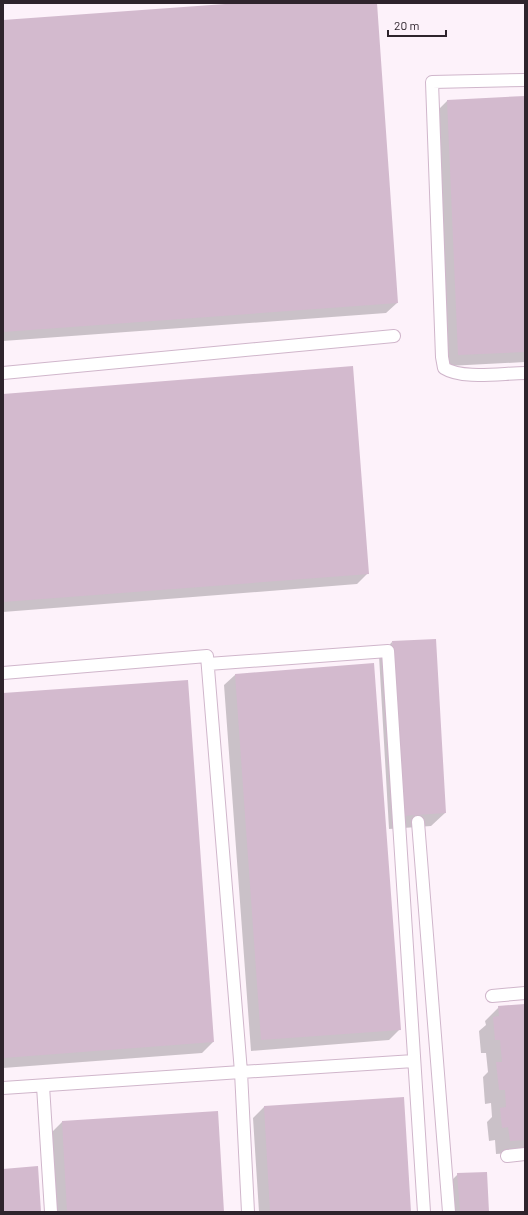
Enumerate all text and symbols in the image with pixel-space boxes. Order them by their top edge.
scale bar [388,12,446,38]
text: 20 m [394,18,420,32]

